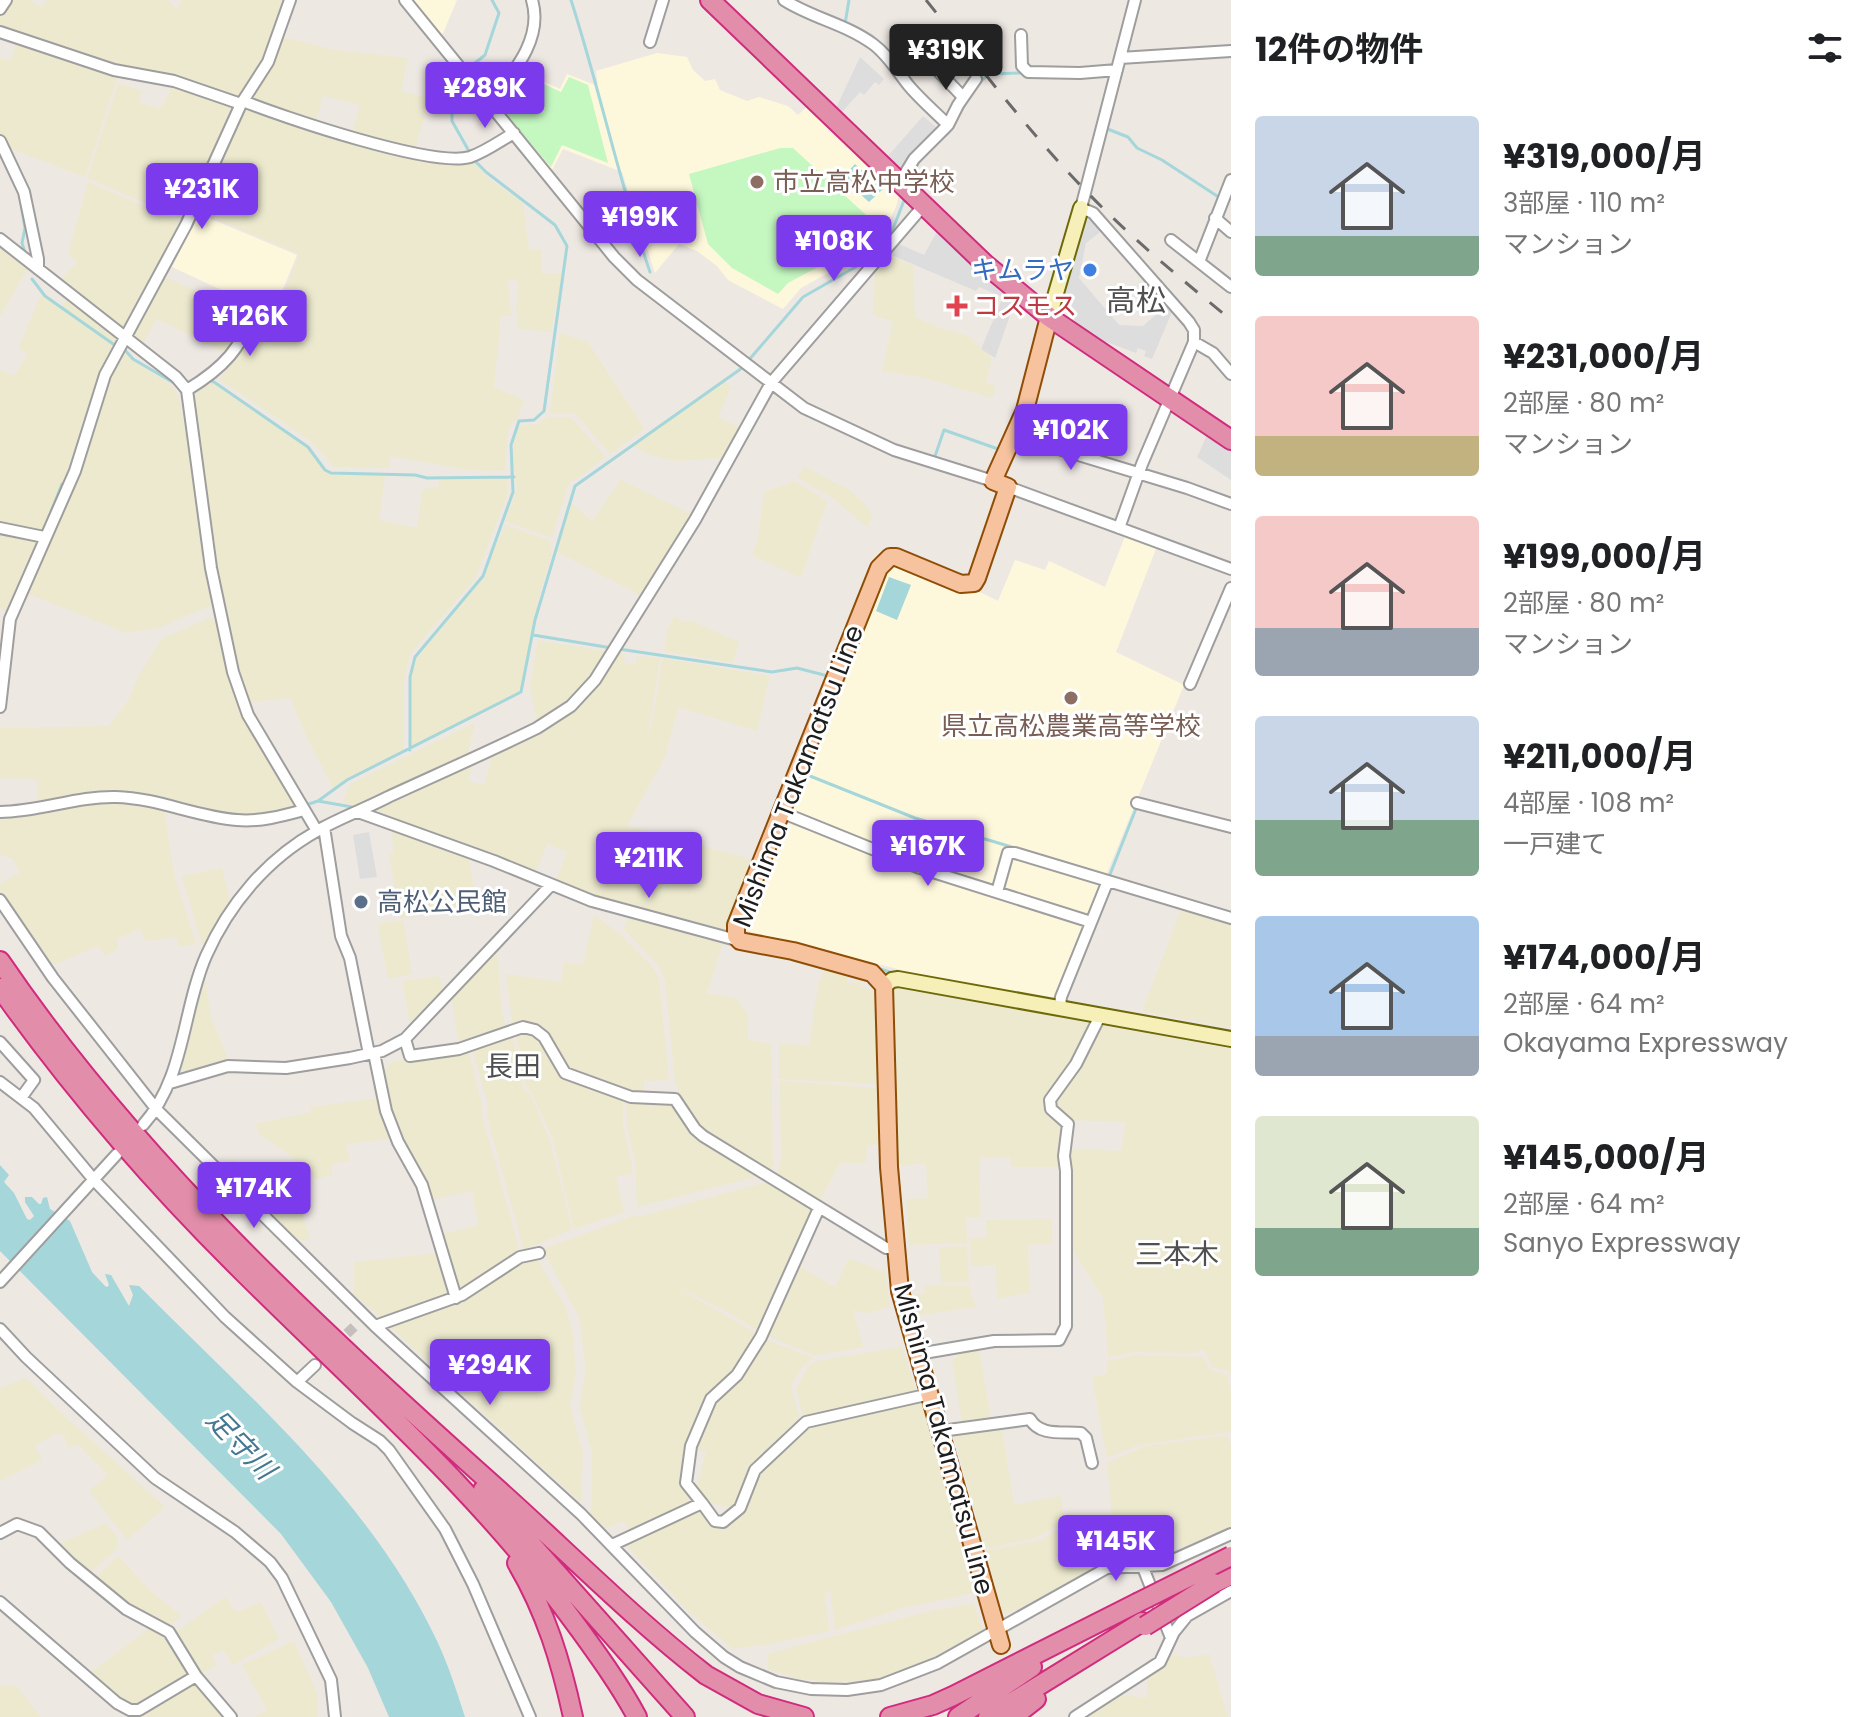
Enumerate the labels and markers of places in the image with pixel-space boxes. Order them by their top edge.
pin: ¥319K [890,24,1002,92]
pin: ¥289K [429,62,541,130]
pin: ¥231K [146,163,258,231]
place label: 市立高松中学校 [773,164,955,200]
marker: 市立高松中学校 [748,173,766,191]
pin: ¥199K [584,191,696,259]
pin: ¥108K [778,215,890,283]
place label: キムラヤ [971,252,1074,288]
marker: キムラヤ [1081,261,1099,279]
place label: コスモス [973,288,1077,324]
pin: ¥126K [194,290,306,358]
marker: コスモス [948,297,966,315]
pin: ¥102K [1015,404,1127,472]
marker: 県立高松農業高等学校 [1062,689,1080,707]
place label: 県立高松農業高等学校 [941,708,1201,744]
pin: ¥167K [872,820,984,888]
pin: ¥211K [593,832,705,900]
place label: 高松公民館 [377,884,507,920]
marker: 高松公民館 [352,893,370,911]
pin: ¥174K [198,1162,310,1230]
pin: ¥294K [434,1339,546,1407]
pin: ¥145K [1060,1515,1172,1583]

